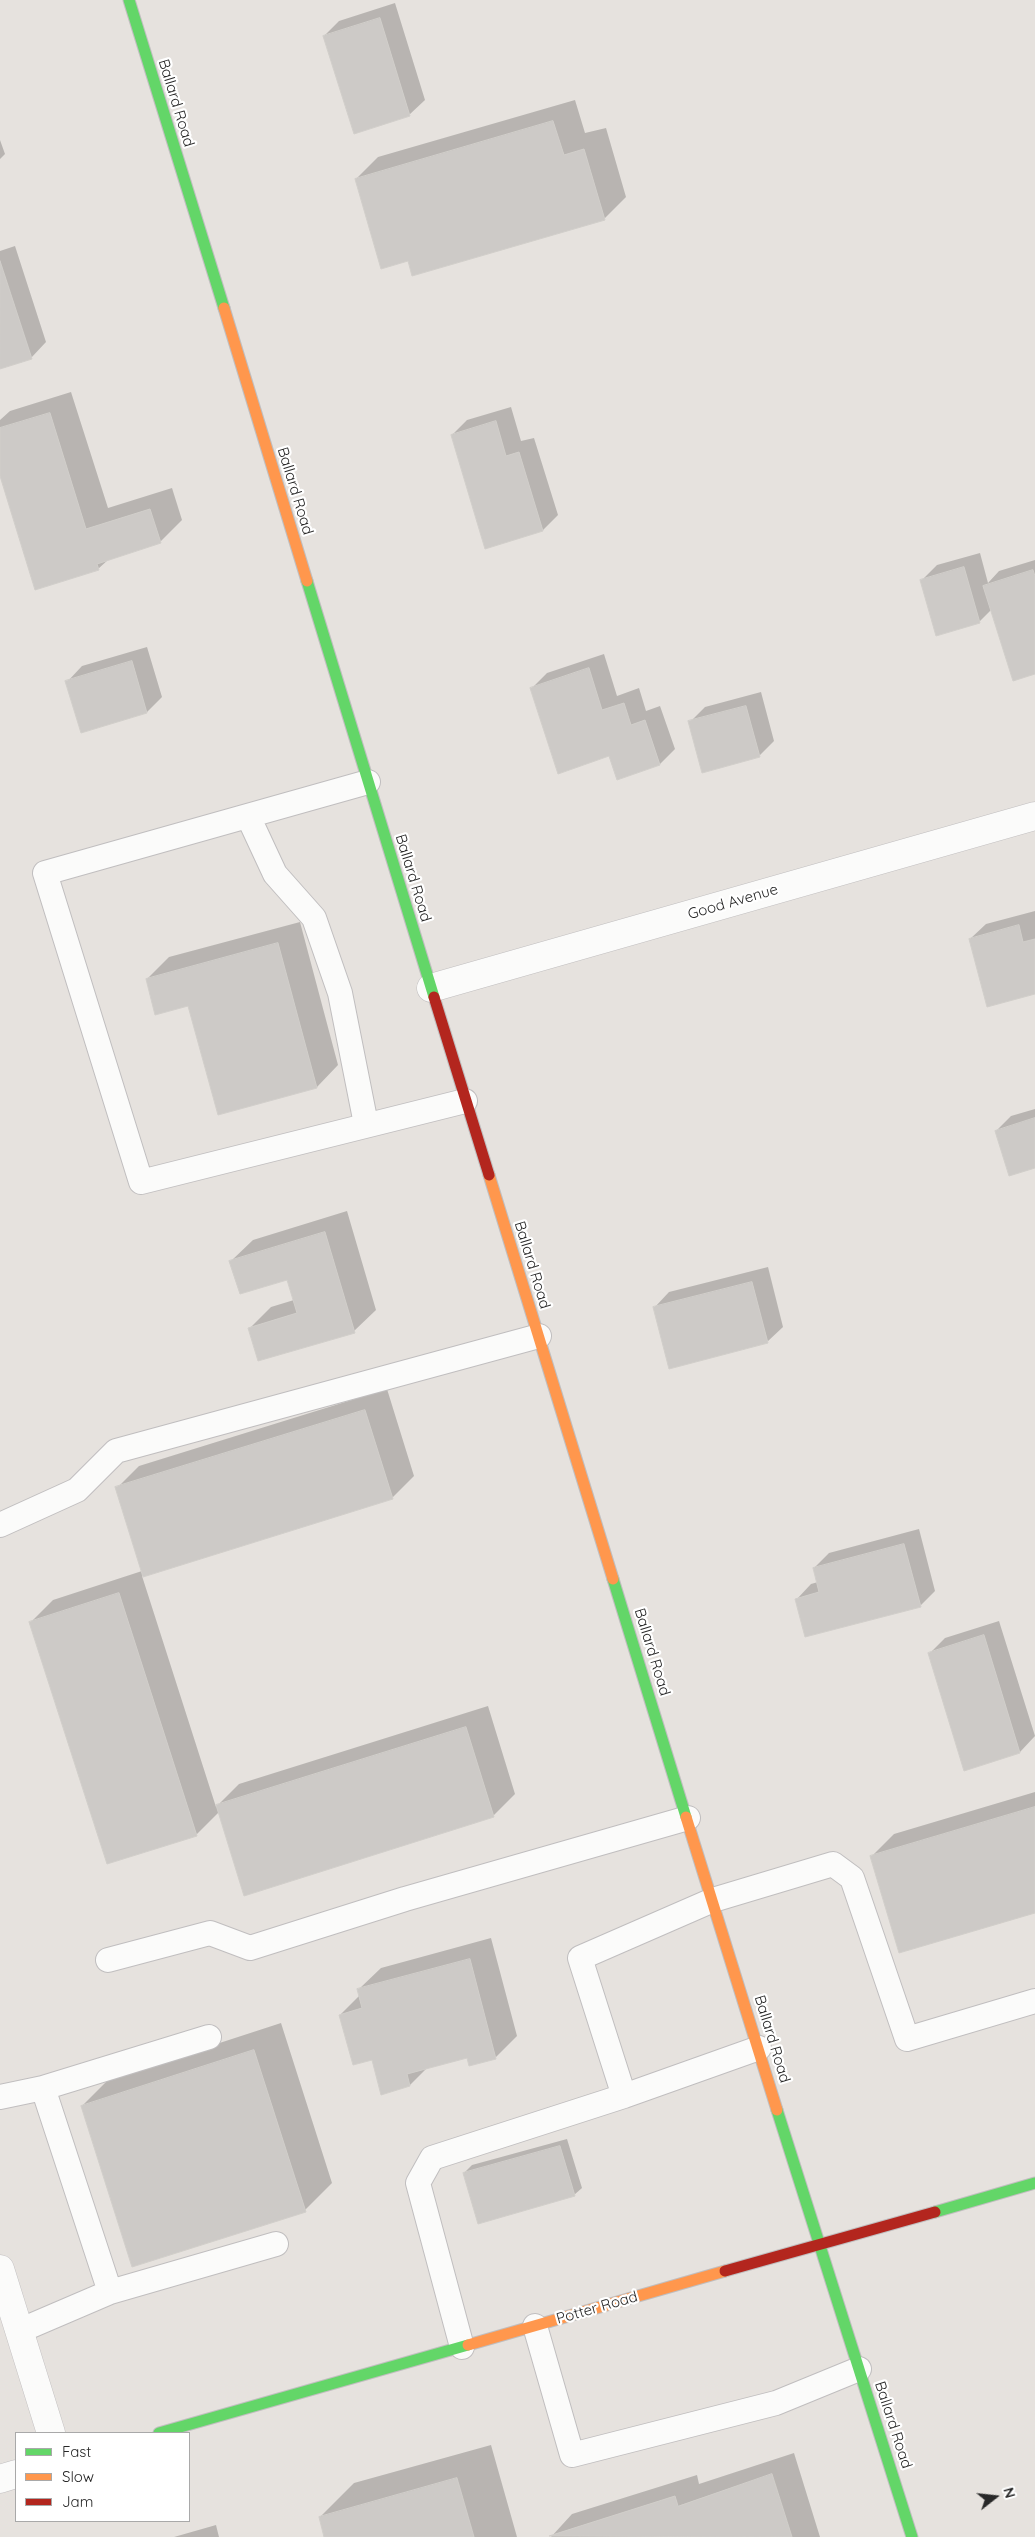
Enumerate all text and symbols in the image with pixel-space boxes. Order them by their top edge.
street label: Ballard Road [154,57,198,149]
street label: Ballard Road [273,445,317,537]
street label: Ballard Road [391,832,435,924]
street label: Good Avenue [686,881,780,923]
street label: Ballard Road [510,1219,554,1311]
street label: Ballard Road [630,1606,674,1698]
street label: Ballard Road [750,1993,794,2085]
street label: Potter Road [554,2288,640,2328]
street label: Ballard Road [870,2379,916,2471]
legend [15,2432,190,2522]
text: Fast [62,2442,91,2461]
text: Slow [62,2467,94,2486]
north arrow [970,2472,1020,2522]
text: N [999,2485,1019,2500]
text: Jam [62,2492,93,2511]

